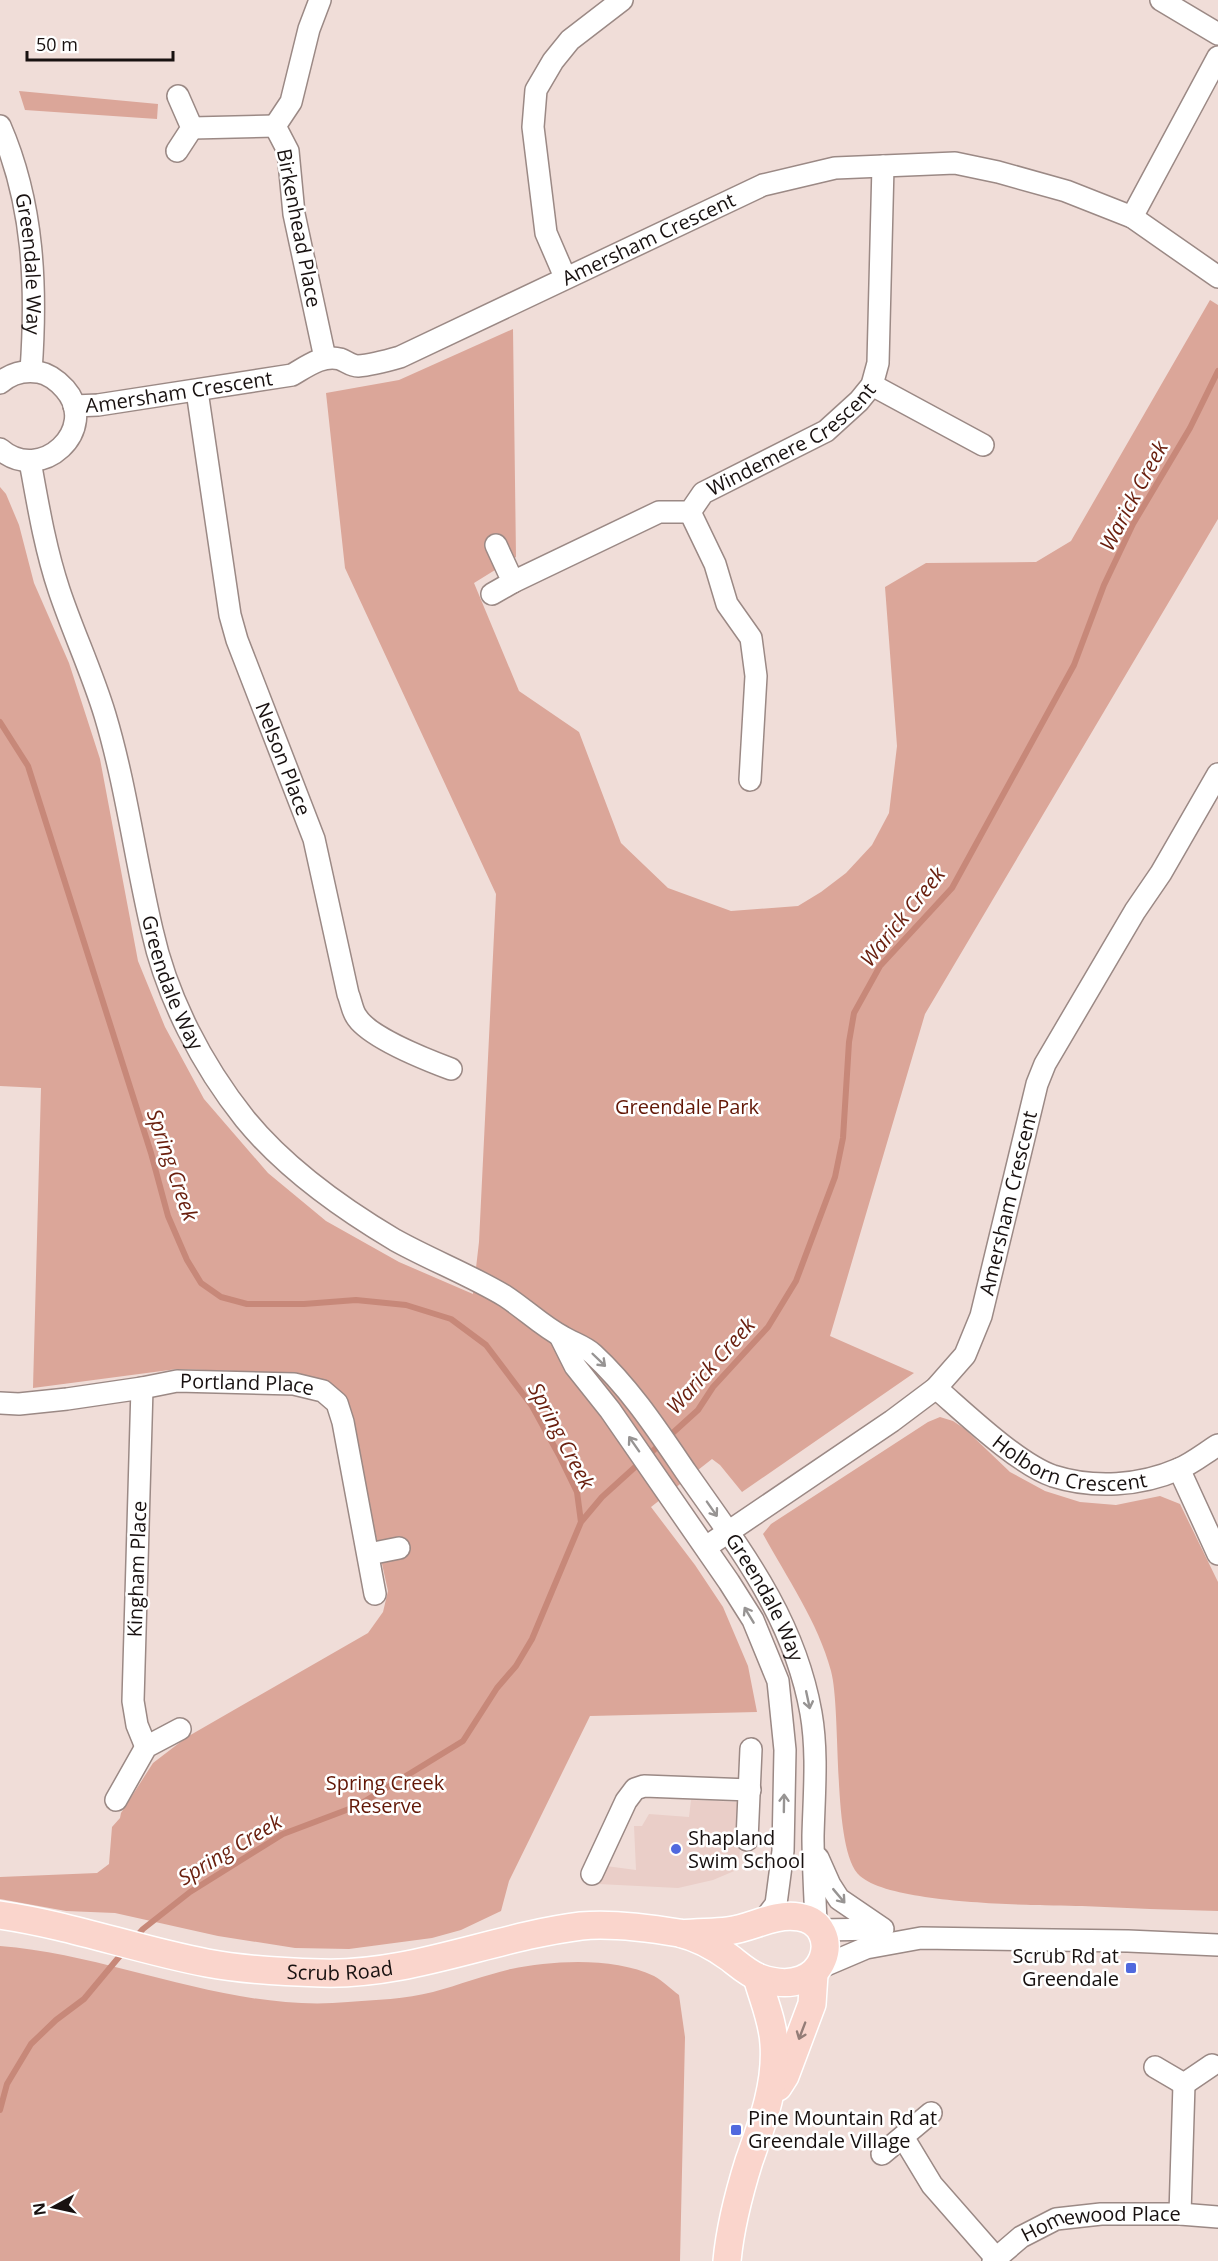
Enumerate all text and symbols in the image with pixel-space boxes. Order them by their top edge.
scale bar [27,24,172,62]
text: 50 m [36,32,78,56]
street label: Birkenhead Place [271,146,328,310]
street label: Amersham Crescent [557,186,740,291]
street label: Greendale Way [9,191,48,336]
street label: Amersham Crescent [85,364,274,419]
street label: Windemere Crescent [702,377,881,502]
water label: Warick Creek [1092,435,1174,555]
street label: Nelson Place [249,698,318,819]
water label: Warick Creek [853,860,951,972]
street label: Greendale Way [136,913,211,1055]
park label: Greendale Park [615,1093,760,1120]
water label: Spring Creek [141,1105,205,1225]
street label: Amersham Crescent [972,1108,1043,1298]
water label: Warick Creek [660,1311,761,1419]
one-way arrow [592,1353,607,1367]
street label: Portland Place [180,1367,317,1401]
water label: Spring Creek [522,1377,602,1494]
street label: Holborn Crescent [987,1428,1149,1497]
one-way arrow [628,1437,640,1453]
street label: Kingham Place [121,1500,152,1638]
one-way arrow [706,1500,718,1517]
street label: Greendale Way [720,1528,811,1666]
one-way arrow [742,1607,754,1624]
one-way arrow [803,1690,814,1710]
park label: Spring Creek Reserve [326,1769,445,1819]
one-way arrow [778,1793,789,1813]
water label: Spring Creek [172,1807,287,1891]
place label: Shapland Swim School [688,1824,805,1874]
marker: Shapland Swim School [669,1842,683,1856]
one-way arrow [832,1888,845,1904]
place label: Scrub Rd at Greendale [1013,1942,1119,1992]
street label: Scrub Road [286,1954,395,1986]
marker: Scrub Rd at Greendale [1124,1961,1138,1975]
one-way arrow [796,2021,807,2040]
place label: Pine Mountain Rd at Greendale Village [748,2104,937,2154]
marker: Pine Mountain Rd at Greendale Village [729,2123,743,2137]
north arrow [24,2177,84,2237]
street label: Homewood Place [1016,2200,1181,2248]
text: N [27,2201,51,2217]

